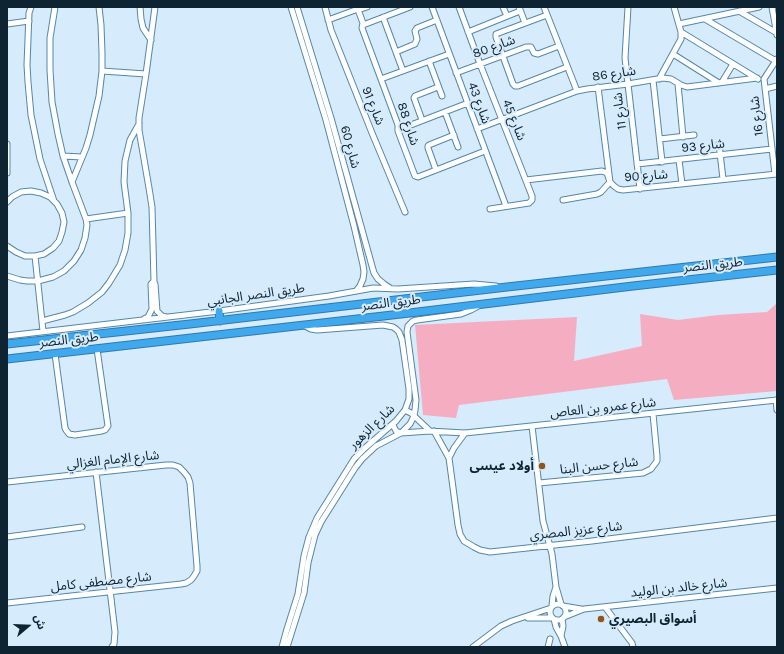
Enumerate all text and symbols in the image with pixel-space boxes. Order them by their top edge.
street label: شارع 80 [471,32,517,62]
street label: شارع 86 [591,63,637,85]
street label: شارع 43 [464,80,494,126]
street label: شارع 91 [358,84,388,128]
street label: شارع 11 [610,92,630,130]
street label: شارع 16 [747,95,767,137]
street label: شارع 45 [499,97,529,143]
street label: شارع 88 [394,100,422,148]
street label: شارع 60 [337,124,363,170]
street label: شارع 93 [680,136,726,156]
street label: شارع 90 [624,167,668,185]
street label: طريق النصر [683,254,743,276]
street label: طريق النصر الجانبي [206,280,306,310]
street label: طريق النصر [361,292,421,314]
street label: طريق النصر [39,329,99,351]
street label: شارع عمرو بن العاص [549,395,657,421]
street label: شارع الزهور [346,401,398,453]
street label: شارع الإمام الغزالي [66,447,160,473]
street label: شارع حسن البنا [559,454,639,478]
place label: أولاد عيسى [470,458,534,474]
marker: أولاد عيسى [537,461,547,471]
street label: شارع عزيز المصري [529,518,623,544]
street label: شارع مصطفى كامل [50,569,152,595]
street label: شارع خالد بن الوليد [630,575,728,601]
north arrow [8,606,48,646]
place label: أسواق البصيري [609,611,697,627]
text: ش [31,613,48,631]
marker: أسواق البصيري [596,614,606,624]

